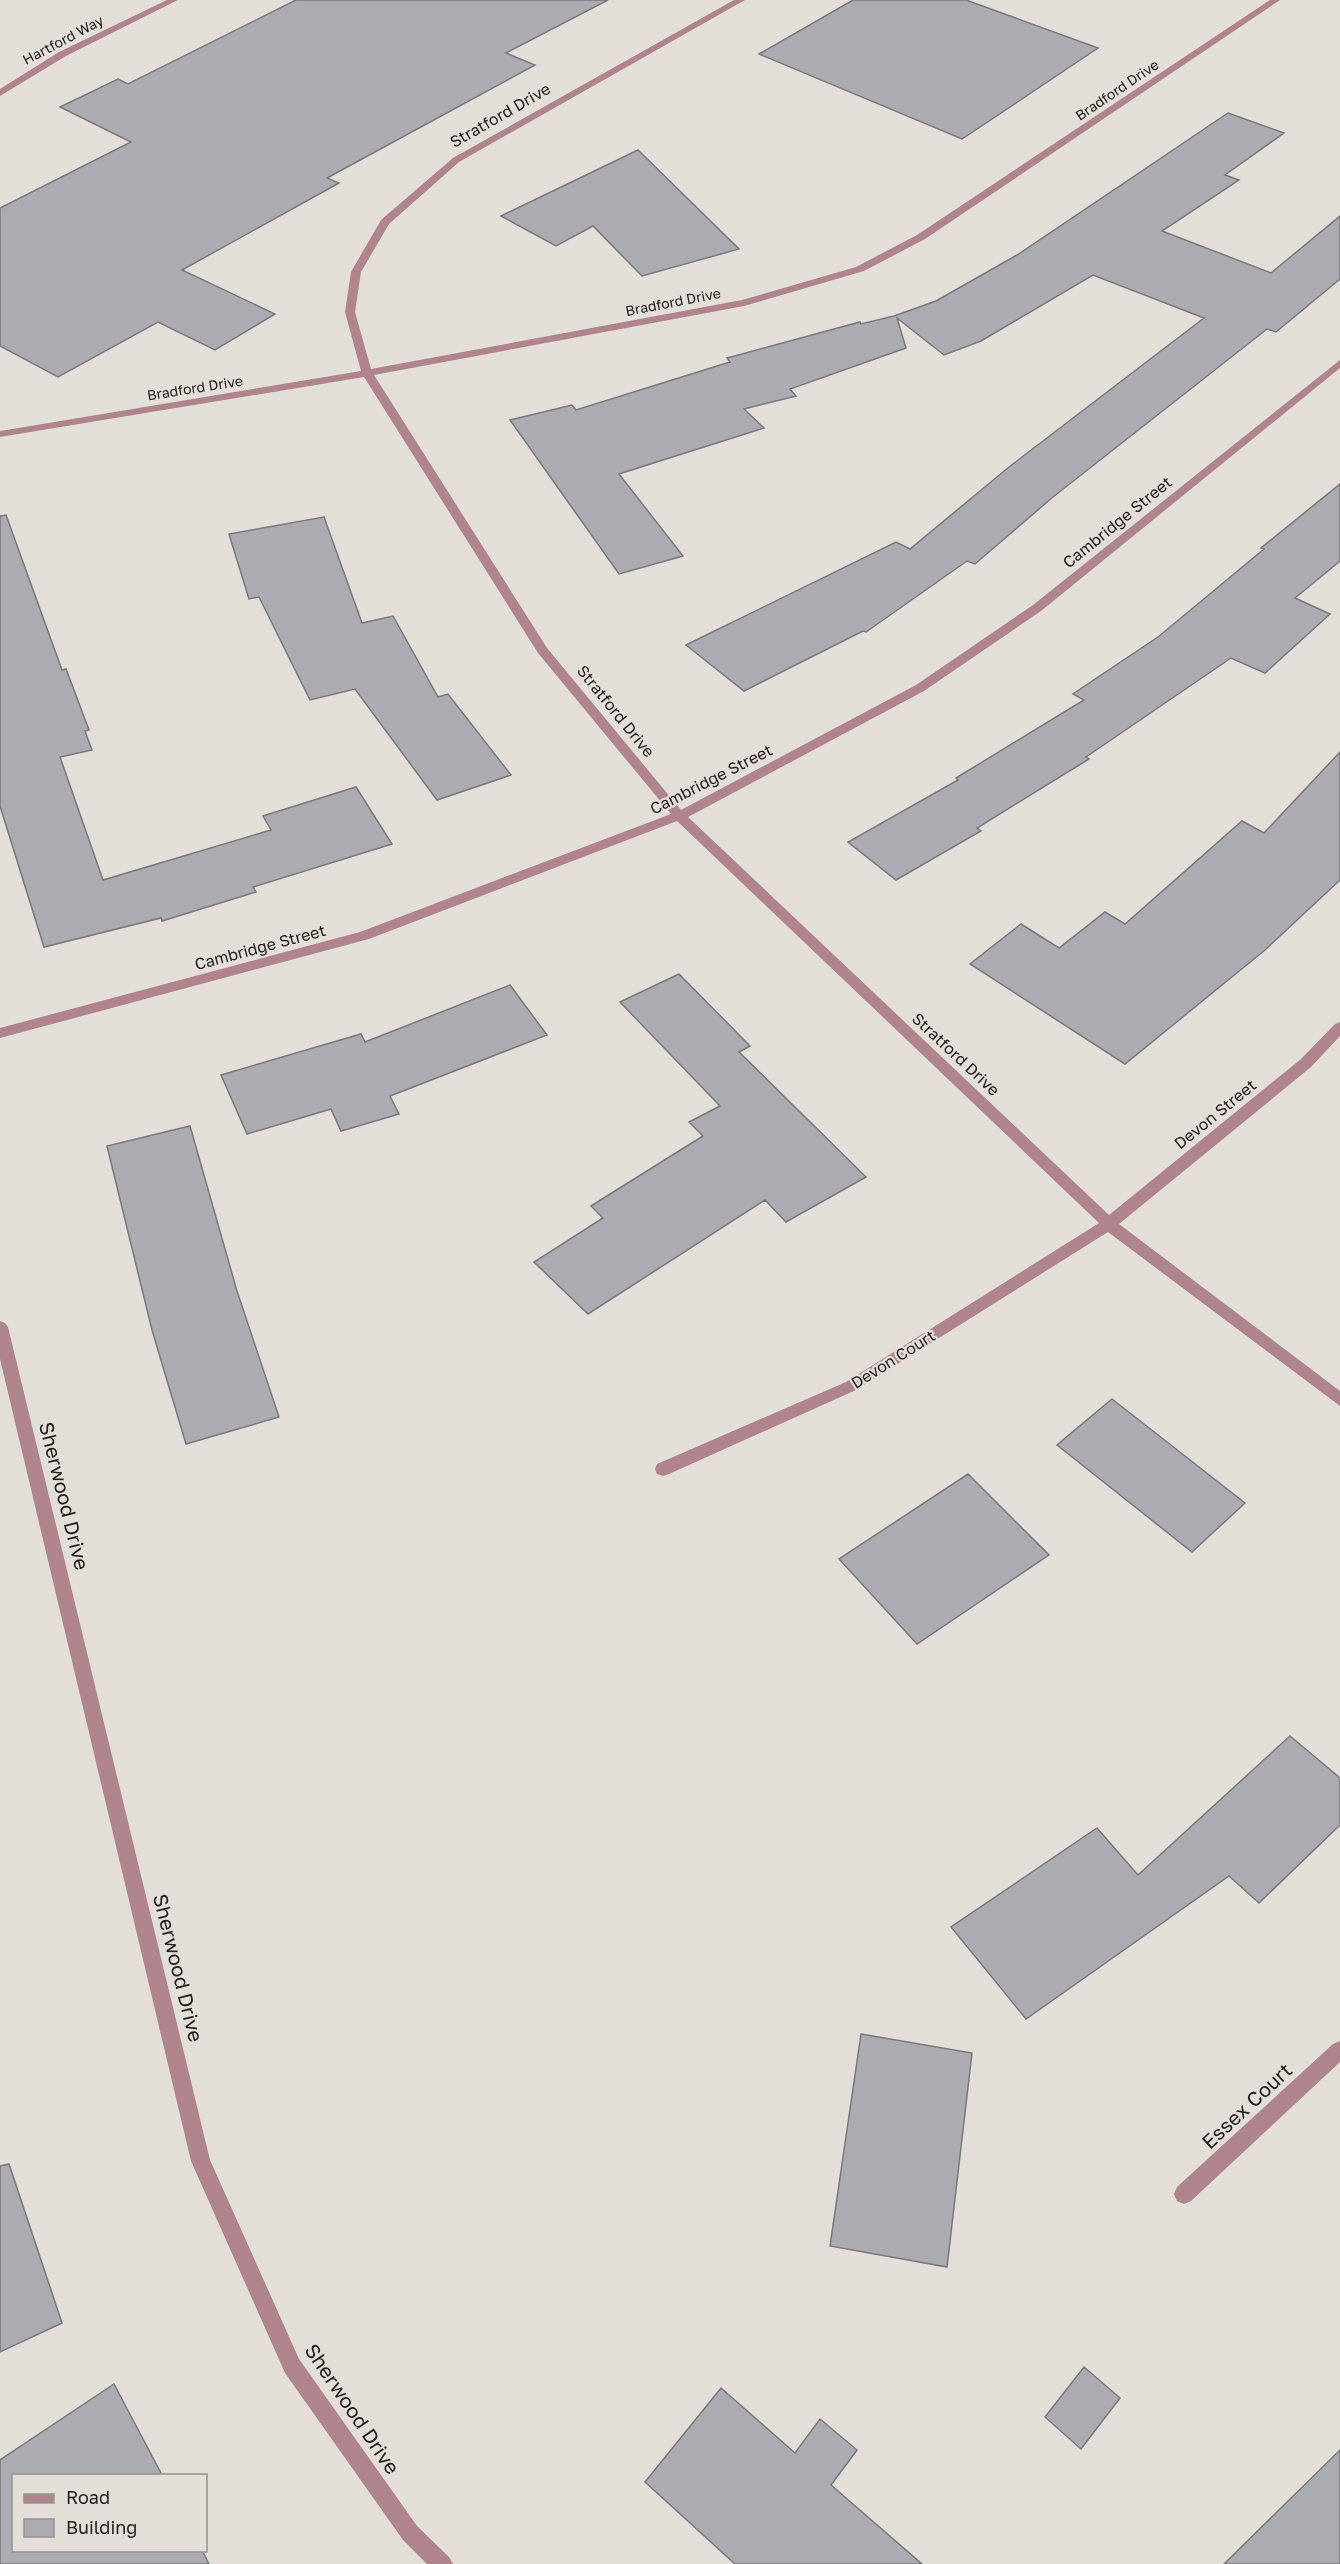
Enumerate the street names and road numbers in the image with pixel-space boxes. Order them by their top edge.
street label: Hartford Way [19,11,106,68]
street label: Bradford Drive [1072,55,1162,124]
street label: Stratford Drive [446,78,554,152]
street label: Bradford Drive [624,284,722,319]
street label: Bradford Drive [146,372,244,403]
street label: Cambridge Street [1058,472,1176,572]
street label: Stratford Drive [573,661,659,761]
street label: Cambridge Street [646,739,776,819]
street label: Cambridge Street [192,920,328,974]
street label: Stratford Drive [908,1008,1004,1100]
street label: Devon Street [1170,1075,1260,1153]
street label: Devon Court [847,1325,939,1393]
street label: Sherwood Drive [35,1419,95,1572]
street label: Sherwood Drive [149,1891,209,2044]
street label: Essex Court [1196,2057,1296,2153]
street label: Sherwood Drive [300,2339,405,2478]

